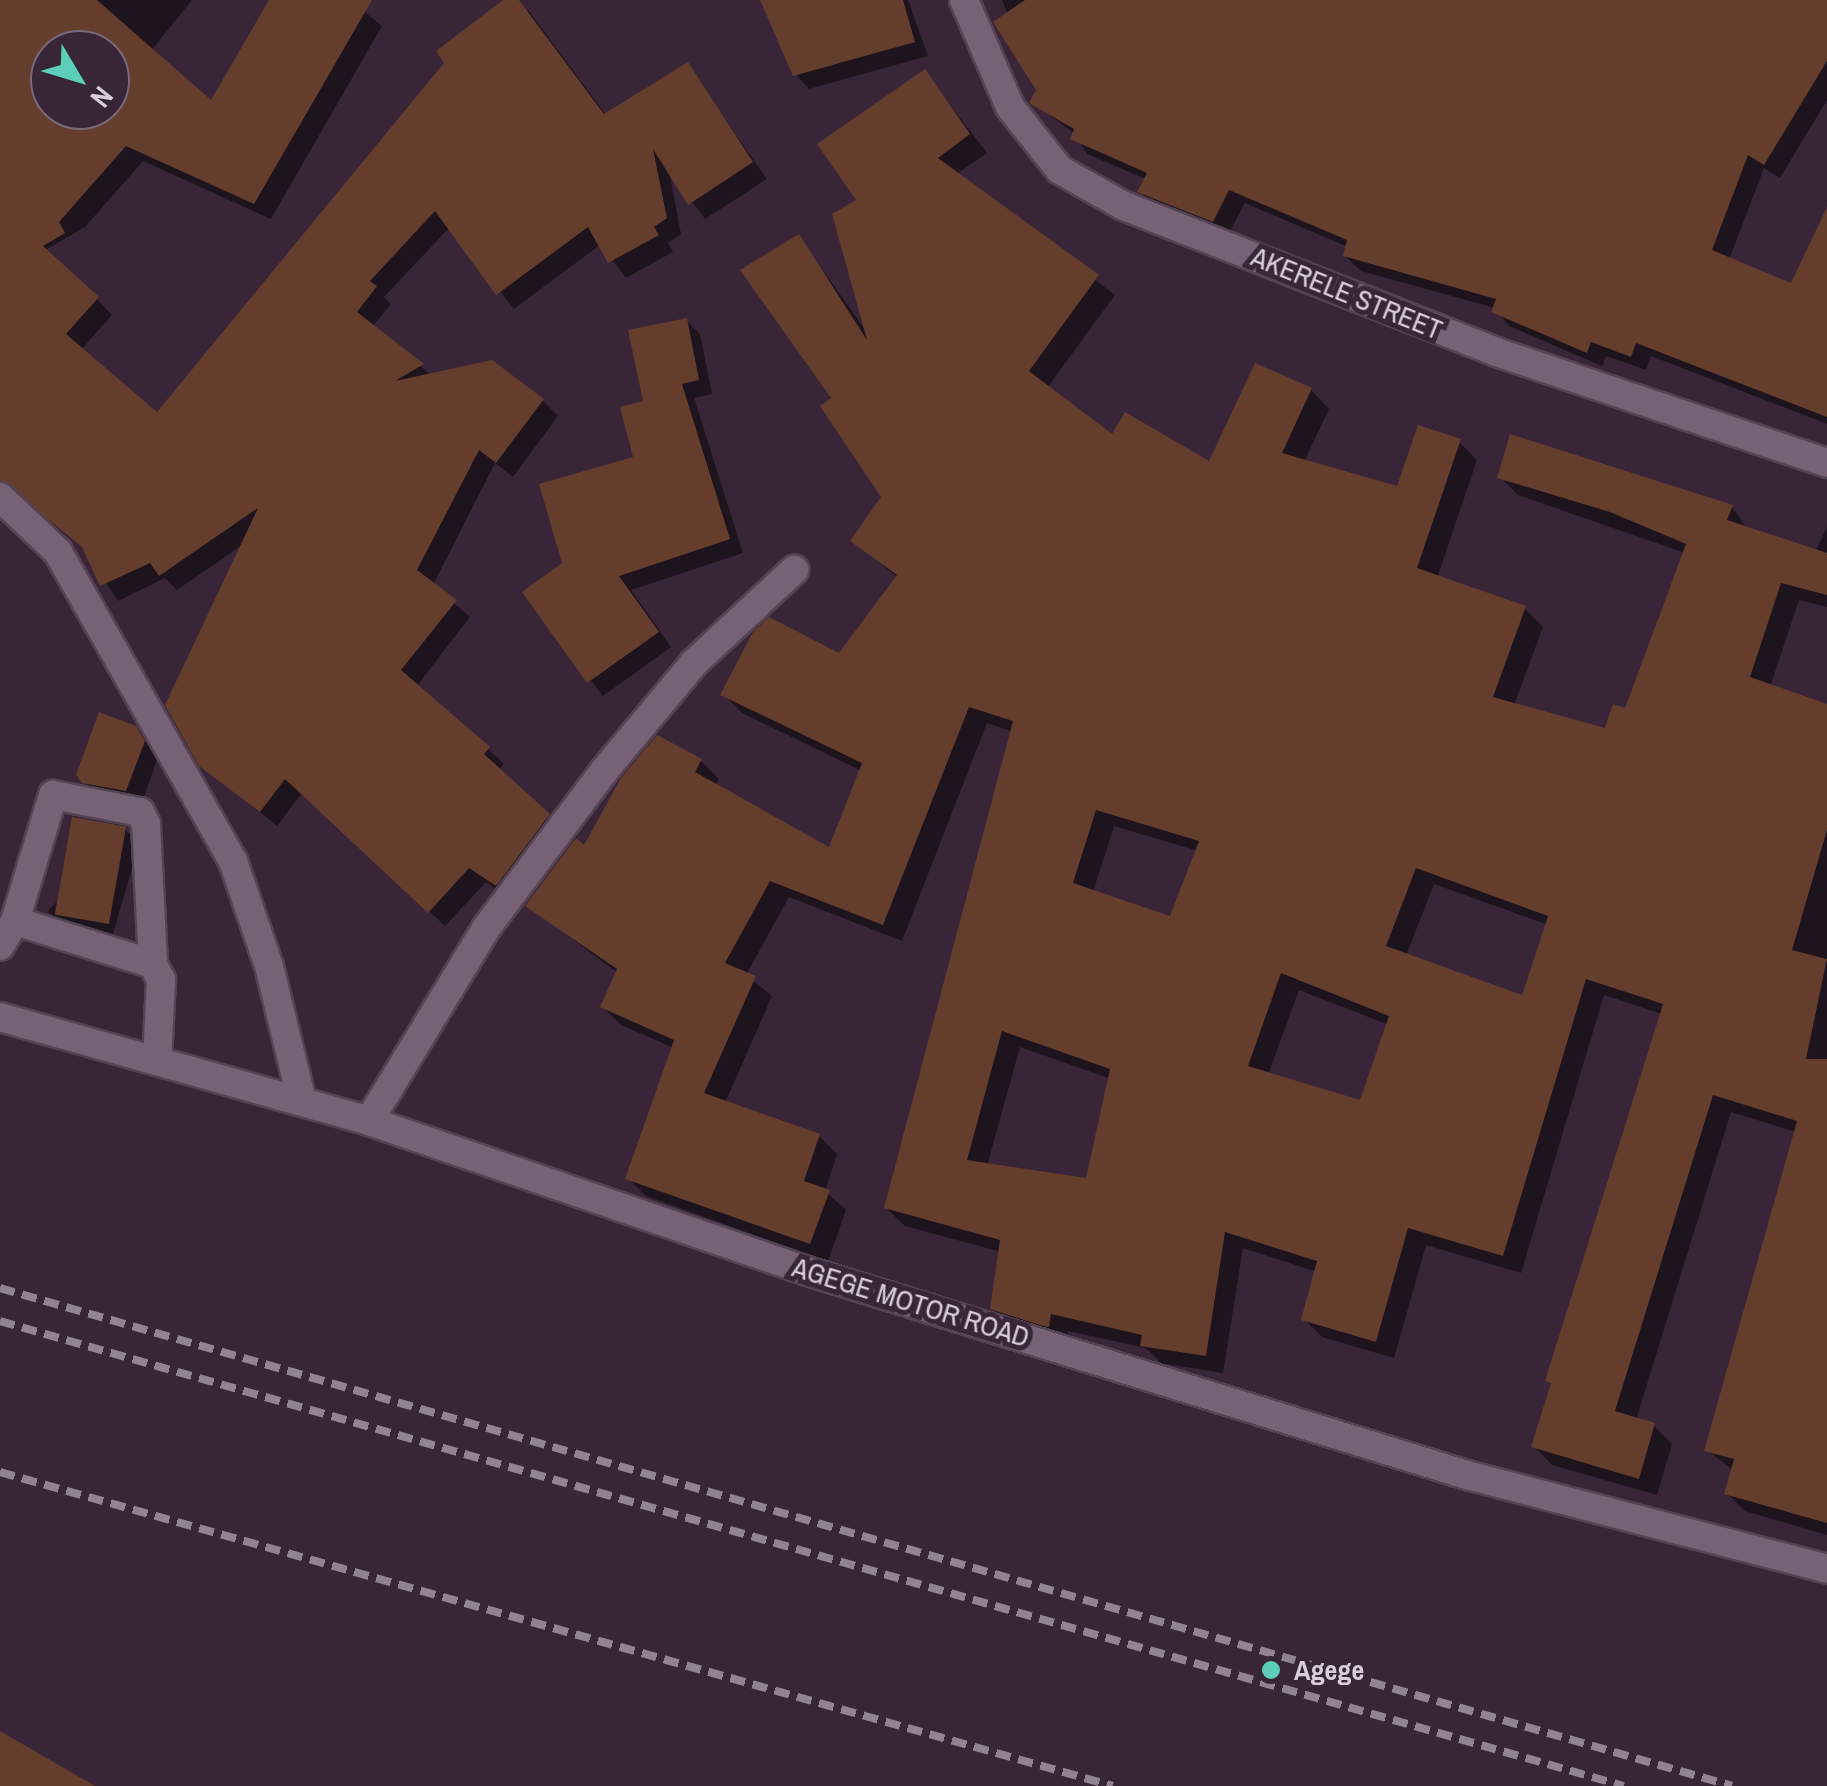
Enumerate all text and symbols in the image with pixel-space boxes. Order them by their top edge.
north arrow [30,30,130,130]
text: N [82,79,122,115]
street label: AKERELE STREET [1247,239,1447,347]
street label: AGEGE MOTOR ROAD [789,1250,1033,1354]
place label: Agege [1294,1653,1364,1687]
marker: Agege [1258,1657,1284,1683]

